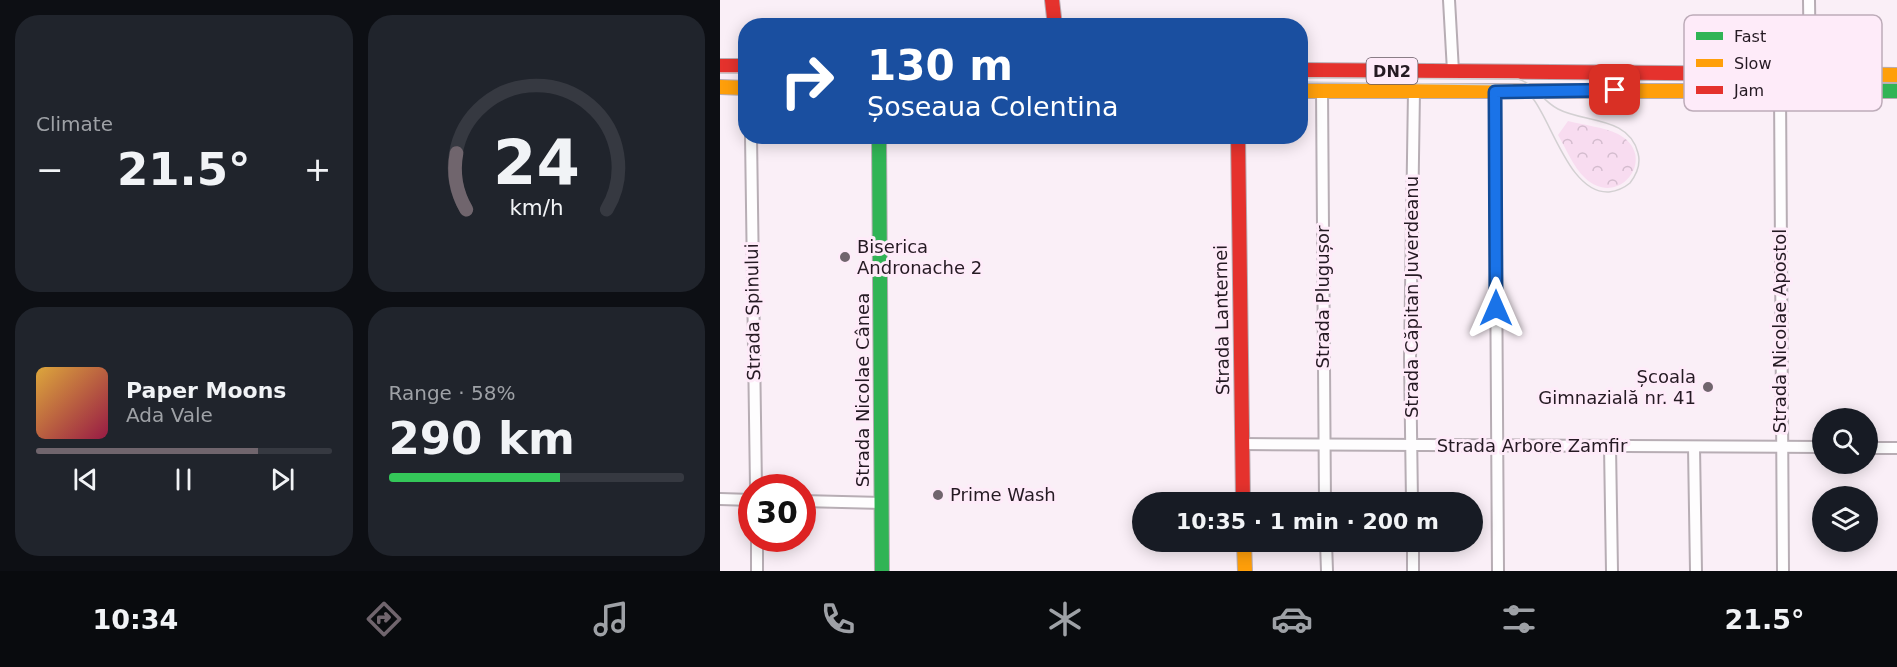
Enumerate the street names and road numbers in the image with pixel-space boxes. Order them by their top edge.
road number: DN2 [1366,58,1418,84]
street label: Strada Căpitan Juverdeanu [1401,176,1422,418]
street label: Strada Plugușor [1312,225,1333,368]
street label: Strada Nicolae Apostol [1769,229,1790,433]
street label: Strada Spinului [741,243,764,381]
street label: Strada Lanternei [1210,245,1233,395]
street label: Strada Nicolae Cânea [852,293,873,487]
street label: Strada Arbore Zamfir [1437,435,1628,456]

